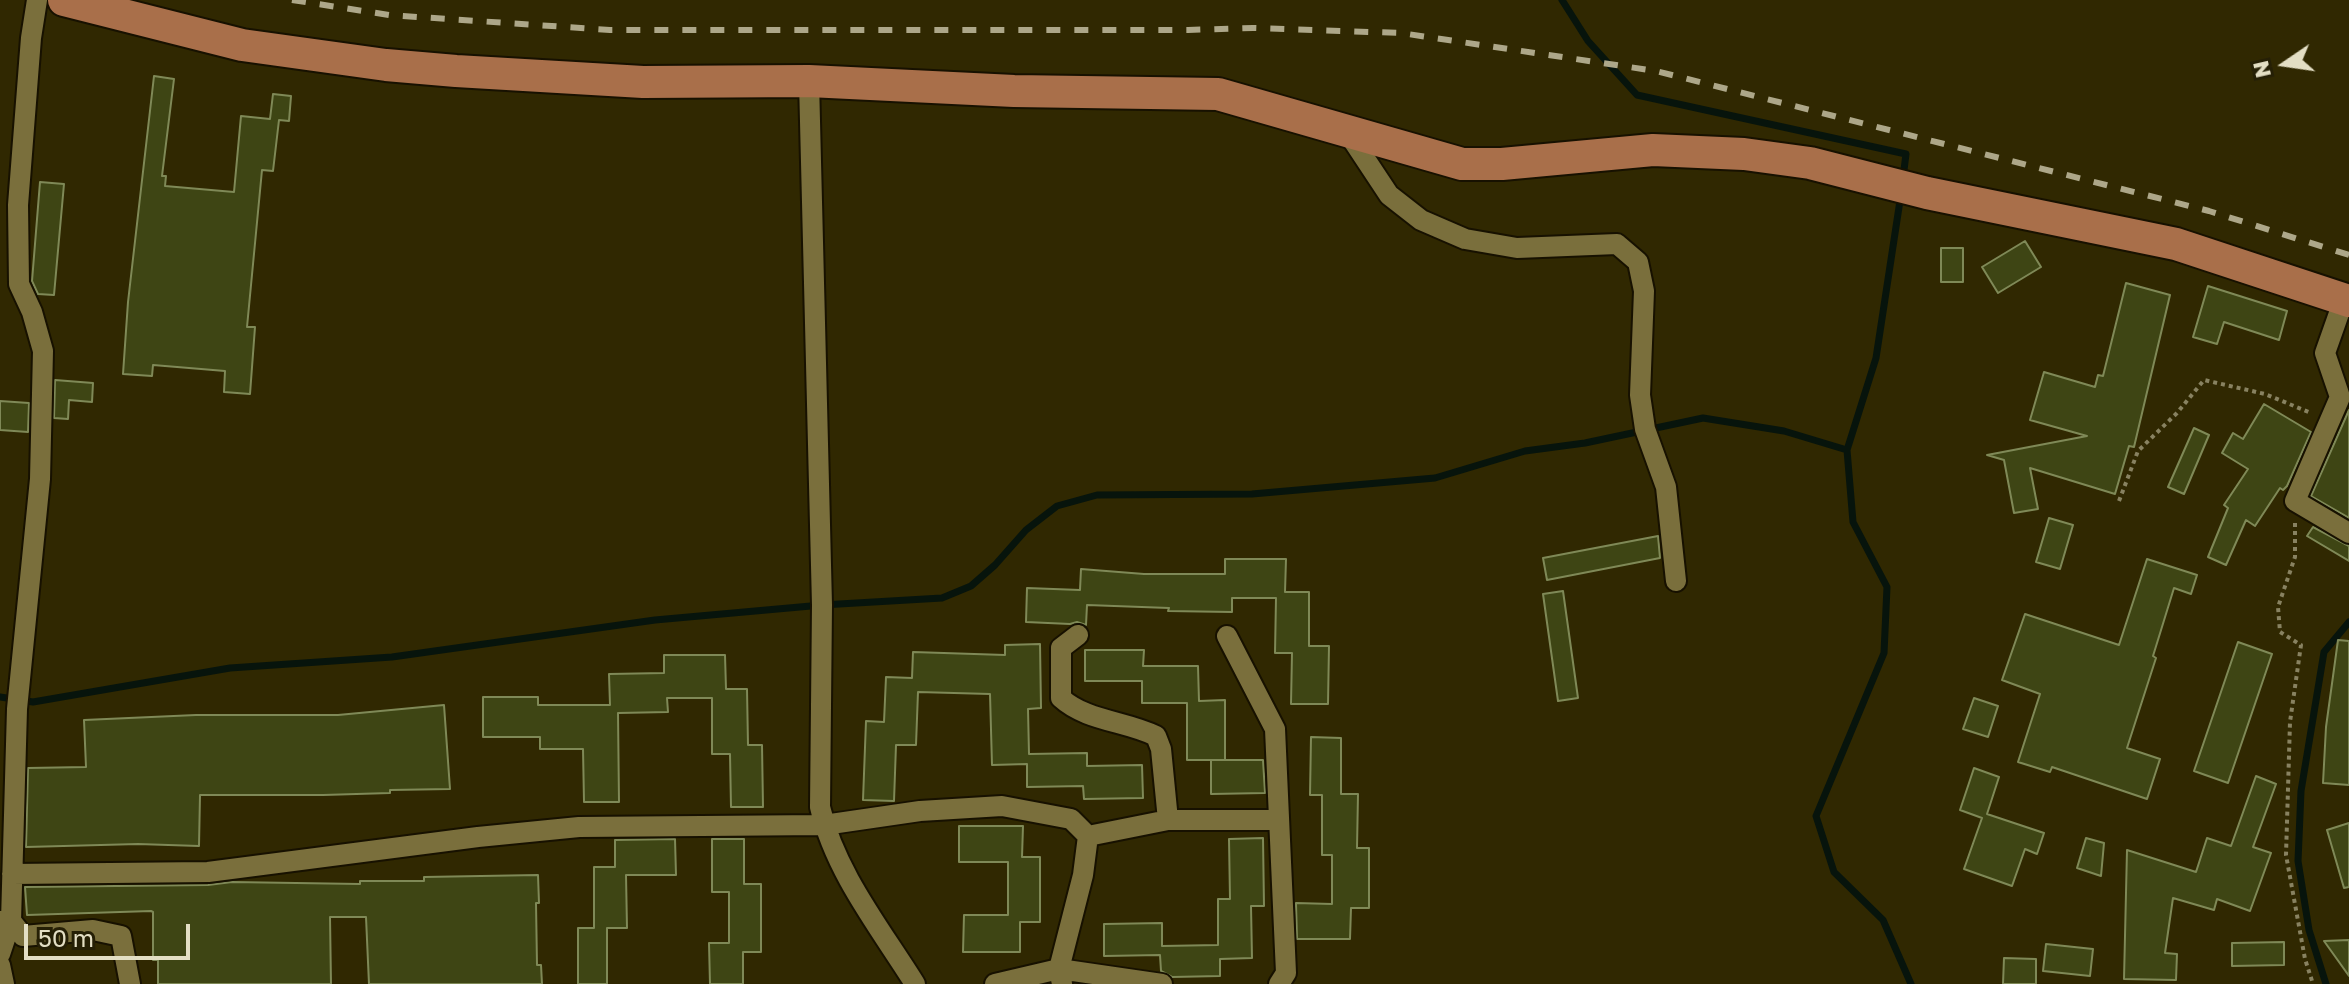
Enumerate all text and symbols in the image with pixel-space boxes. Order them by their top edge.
north arrow [2245,24,2325,104]
text: N [2246,58,2276,81]
scale bar [28,908,194,958]
text: 50 m [38,923,94,952]

